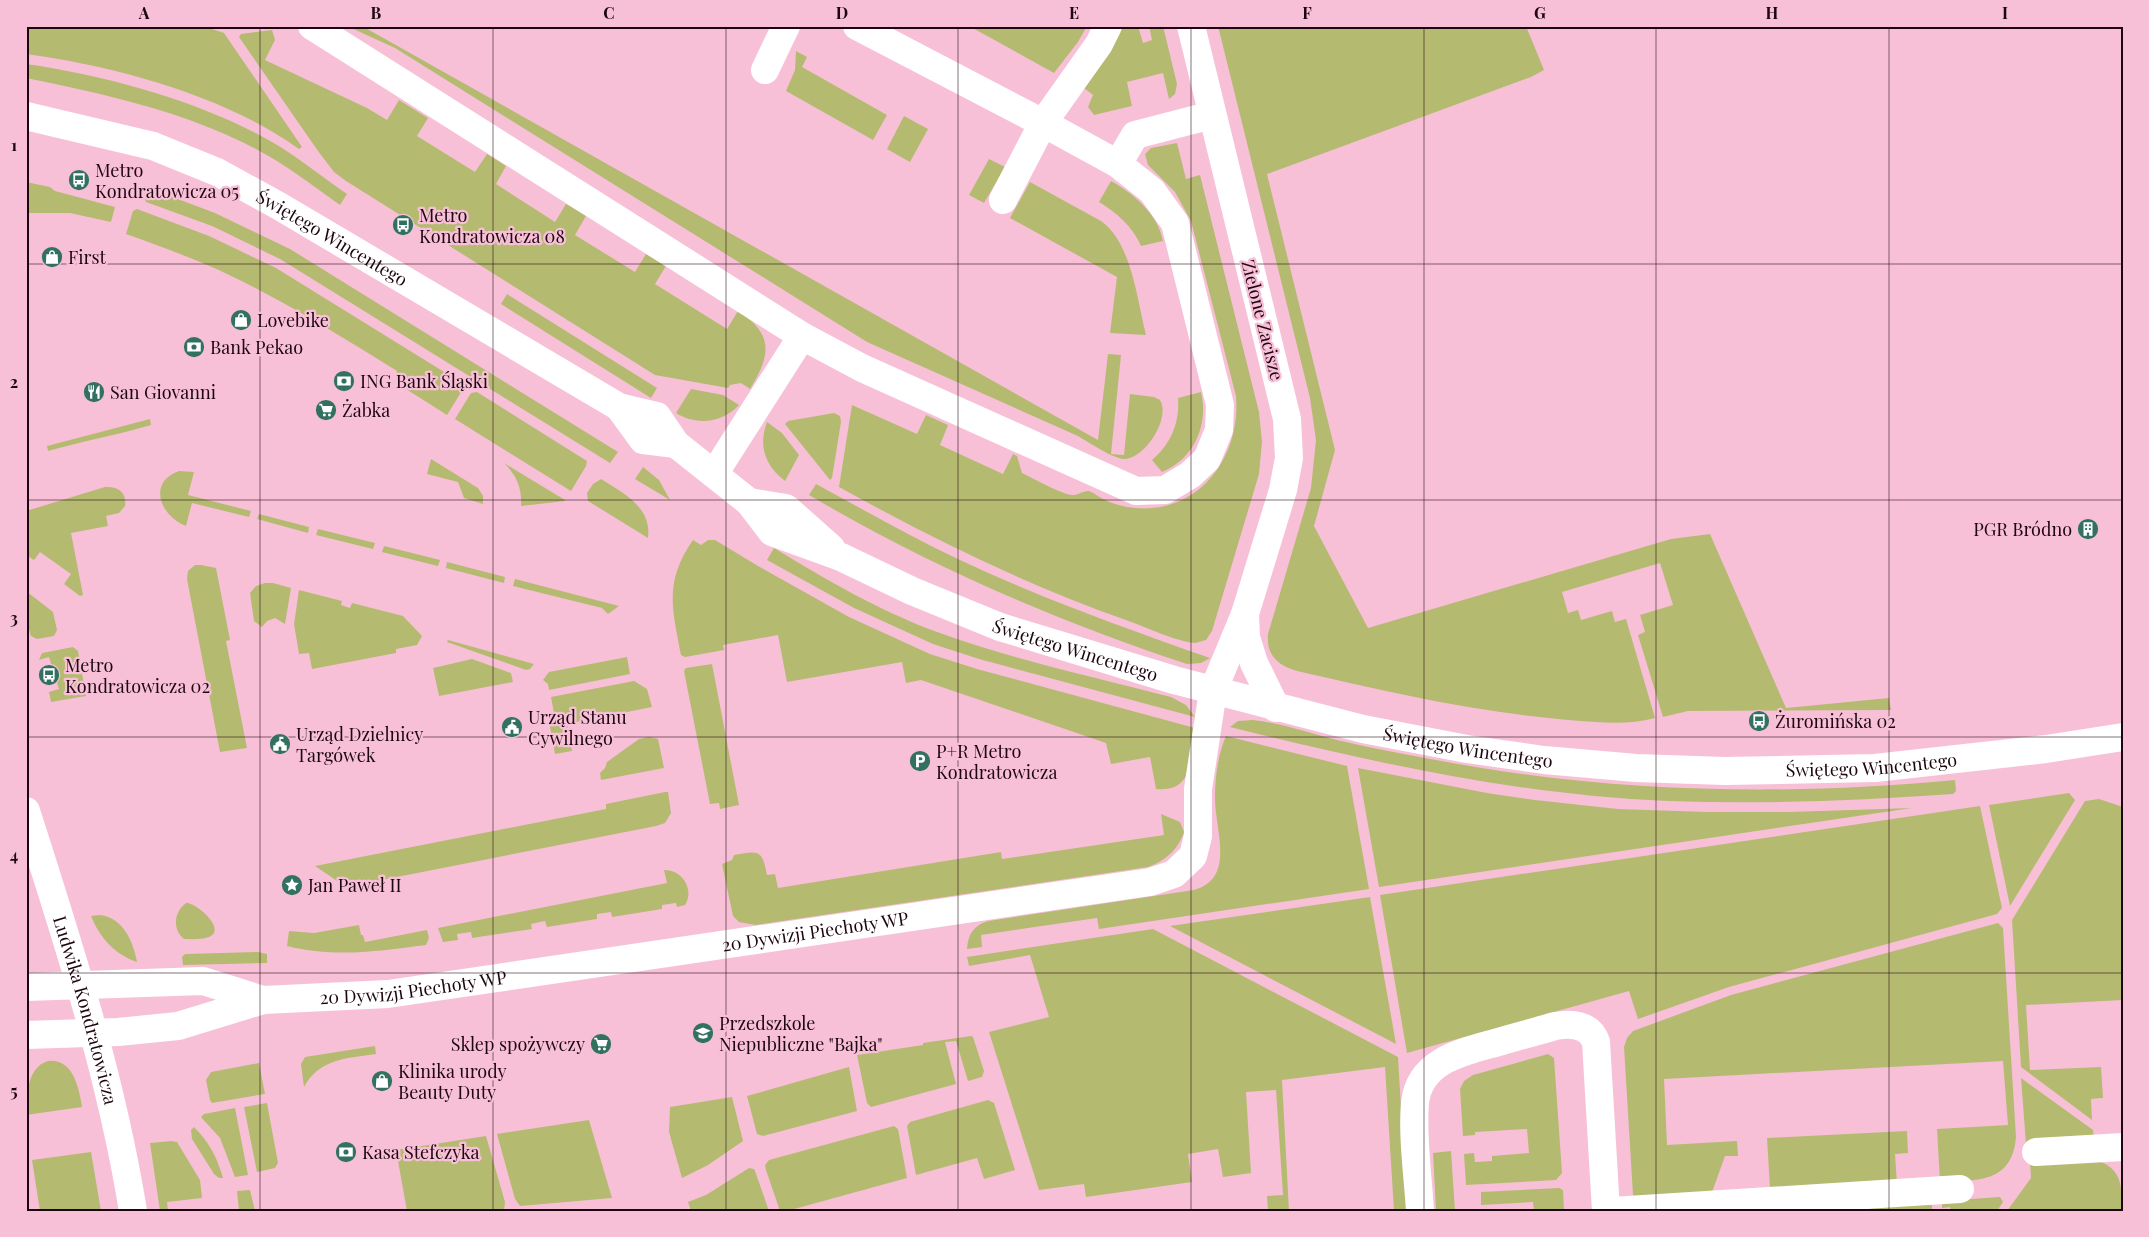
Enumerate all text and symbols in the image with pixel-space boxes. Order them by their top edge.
text: A [138,2,150,23]
text: B [371,2,382,23]
text: C [603,2,615,23]
text: D [836,2,848,23]
text: E [1069,2,1079,23]
text: F [1302,2,1312,23]
text: G [1534,2,1546,23]
text: H [1766,2,1779,23]
text: I [2002,2,2008,23]
text: 1 [11,134,17,155]
place label: Metro Kondratowicza 05 [95,158,239,203]
bus stop icon: Metro Kondratowicza 05 [67,168,91,192]
street label: Świętego Wincentego [252,184,412,292]
place label: Metro Kondratowicza 08 [419,203,565,248]
bus stop icon: Metro Kondratowicza 08 [391,213,415,237]
shop icon: First [40,245,64,269]
place label: First [68,245,107,269]
street label: Zielone Zacisze [1236,257,1290,383]
shop icon: Lovebike [229,308,253,332]
place label: Lovebike [257,308,329,332]
bank icon: Bank Pekao [182,335,206,359]
place label: Bank Pekao [210,335,303,359]
bank icon: ING Bank Śląski [332,369,356,393]
place label: ING Bank Śląski [360,369,488,393]
text: 2 [10,371,18,392]
restaurant icon: San Giovanni [82,380,106,404]
place label: San Giovanni [110,380,216,404]
supermarket icon: Żabka [314,398,338,422]
place label: Żabka [342,398,390,422]
place label: PGR Bródno [1973,517,2072,541]
building icon: PGR Bródno [2076,517,2100,541]
text: 3 [10,607,18,628]
street label: Świętego Wincentego [989,613,1161,686]
place label: Metro Kondratowicza 02 [65,653,210,698]
bus stop icon: Metro Kondratowicza 02 [37,663,61,687]
place label: Urząd Stanu Cywilnego [528,705,627,750]
bus stop icon: Żuromińska 02 [1747,709,1771,733]
place label: Żuromińska 02 [1775,709,1896,733]
public building icon: Urząd Stanu Cywilnego [500,715,524,739]
street label: Świętego Wincentego [1381,721,1554,773]
place label: Urząd Dzielnicy Targówek [296,722,423,767]
public building icon: Urząd Dzielnicy Targówek [268,732,292,756]
place label: P+R Metro Kondratowicza [936,739,1057,784]
street label: Świętego Wincentego [1785,747,1958,782]
parking icon: P+R Metro Kondratowicza [908,749,932,773]
text: 4 [10,844,18,865]
place icon: Jan Paweł II [280,873,304,897]
place label: Jan Paweł II [307,873,402,897]
street label: 20 Dywizji Piechoty WP [720,906,910,957]
street label: Ludwika Kondratowicza [48,913,123,1107]
street label: 20 Dywizji Piechoty WP [319,965,509,1009]
place label: Przedszkole Niepubliczne "Bajka" [719,1011,883,1056]
school or university icon: Przedszkole Niepubliczne "Bajka" [691,1021,715,1045]
place label: Sklep spożywczy [451,1032,585,1056]
supermarket icon: Sklep spożywczy [589,1032,613,1056]
place label: Klinika urody Beauty Duty [398,1059,507,1104]
shop icon: Klinika urody Beauty Duty [370,1069,394,1093]
text: 5 [10,1080,18,1101]
bank icon: Kasa Stefczyka [334,1140,358,1164]
place label: Kasa Stefczyka [362,1140,480,1164]

